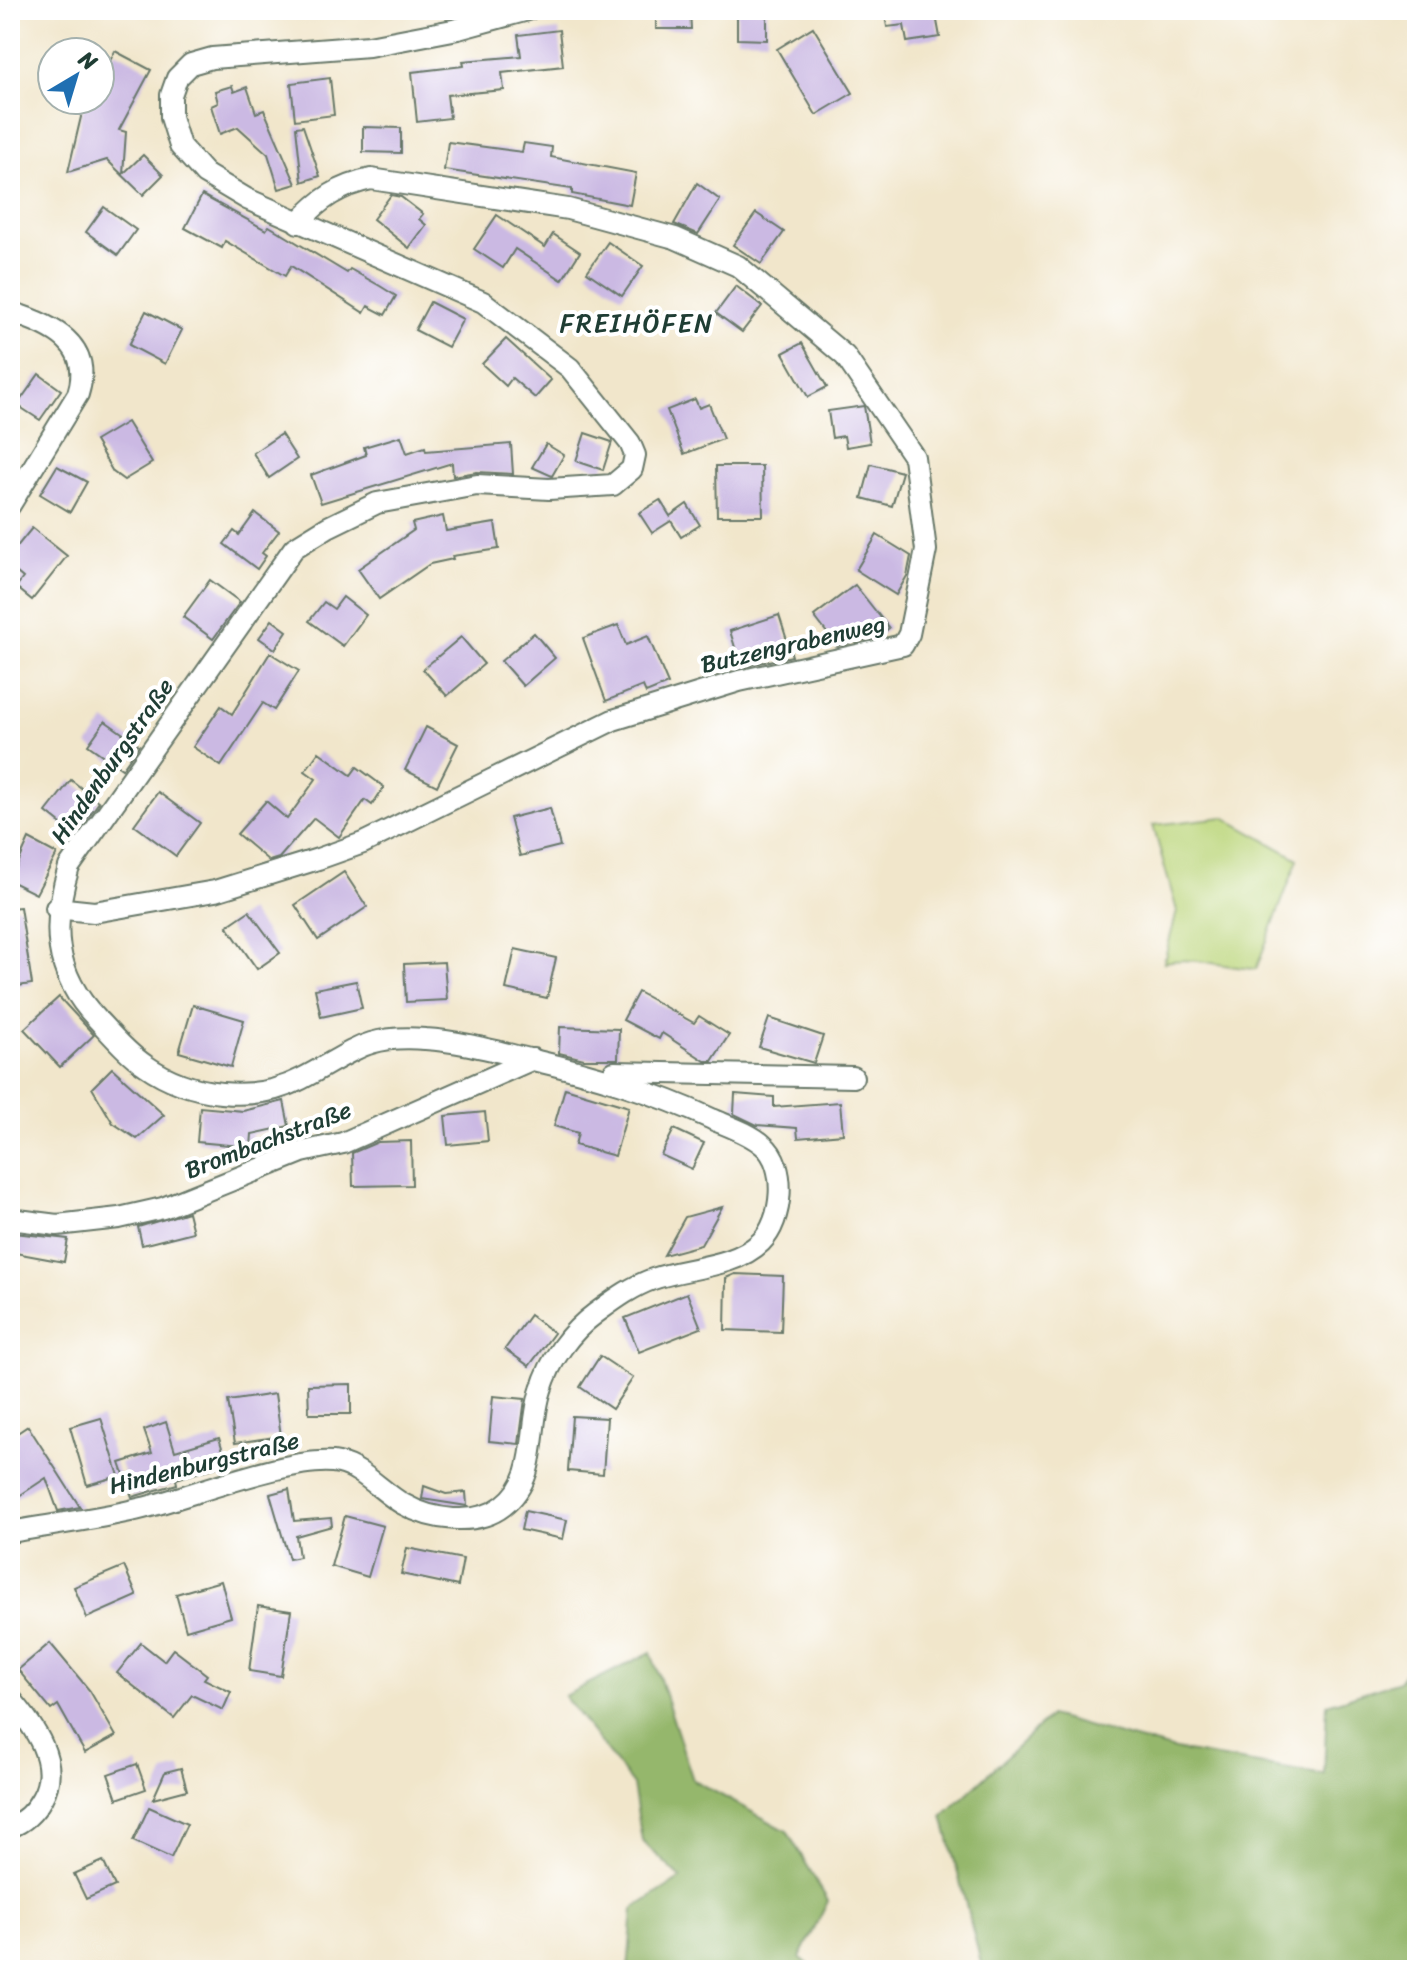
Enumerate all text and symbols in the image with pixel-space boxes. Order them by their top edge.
north arrow [36,36,116,116]
text: N [69,40,107,81]
district label: FREIHÖFEN [560,300,714,346]
street label: Butzengrabenweg [696,602,890,686]
street label: Hindenburgstraße [39,669,185,853]
street label: Brombachstraße [178,1089,358,1191]
street label: Hindenburgstraße [104,1419,304,1507]

